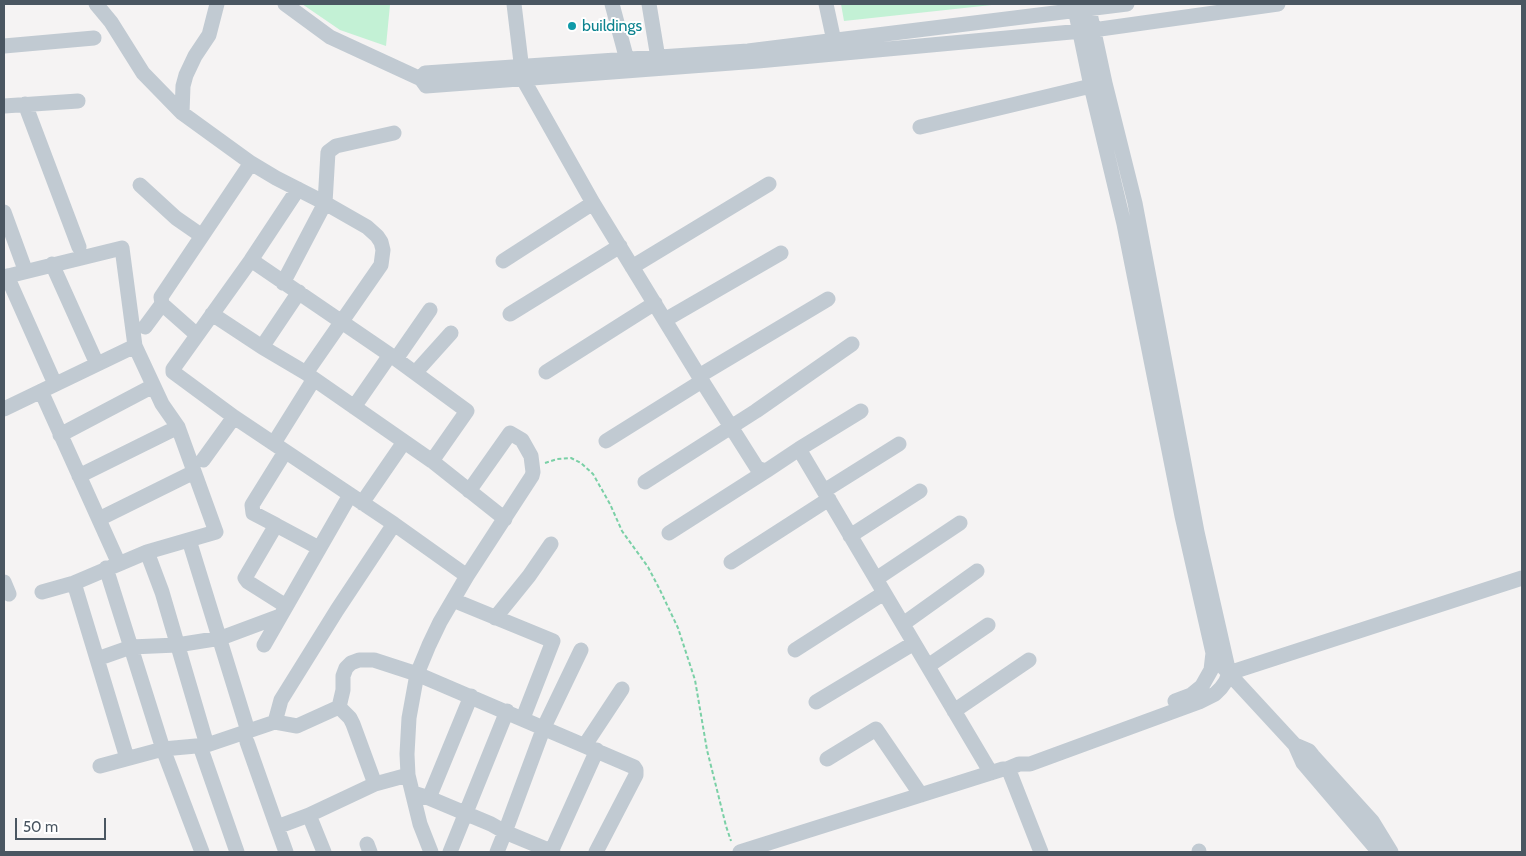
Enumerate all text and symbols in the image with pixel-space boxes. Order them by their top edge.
place label: buildings [582,16,642,36]
marker: buildings [566,20,578,32]
scale bar [18,808,109,840]
text: 50 m [23,818,58,836]

